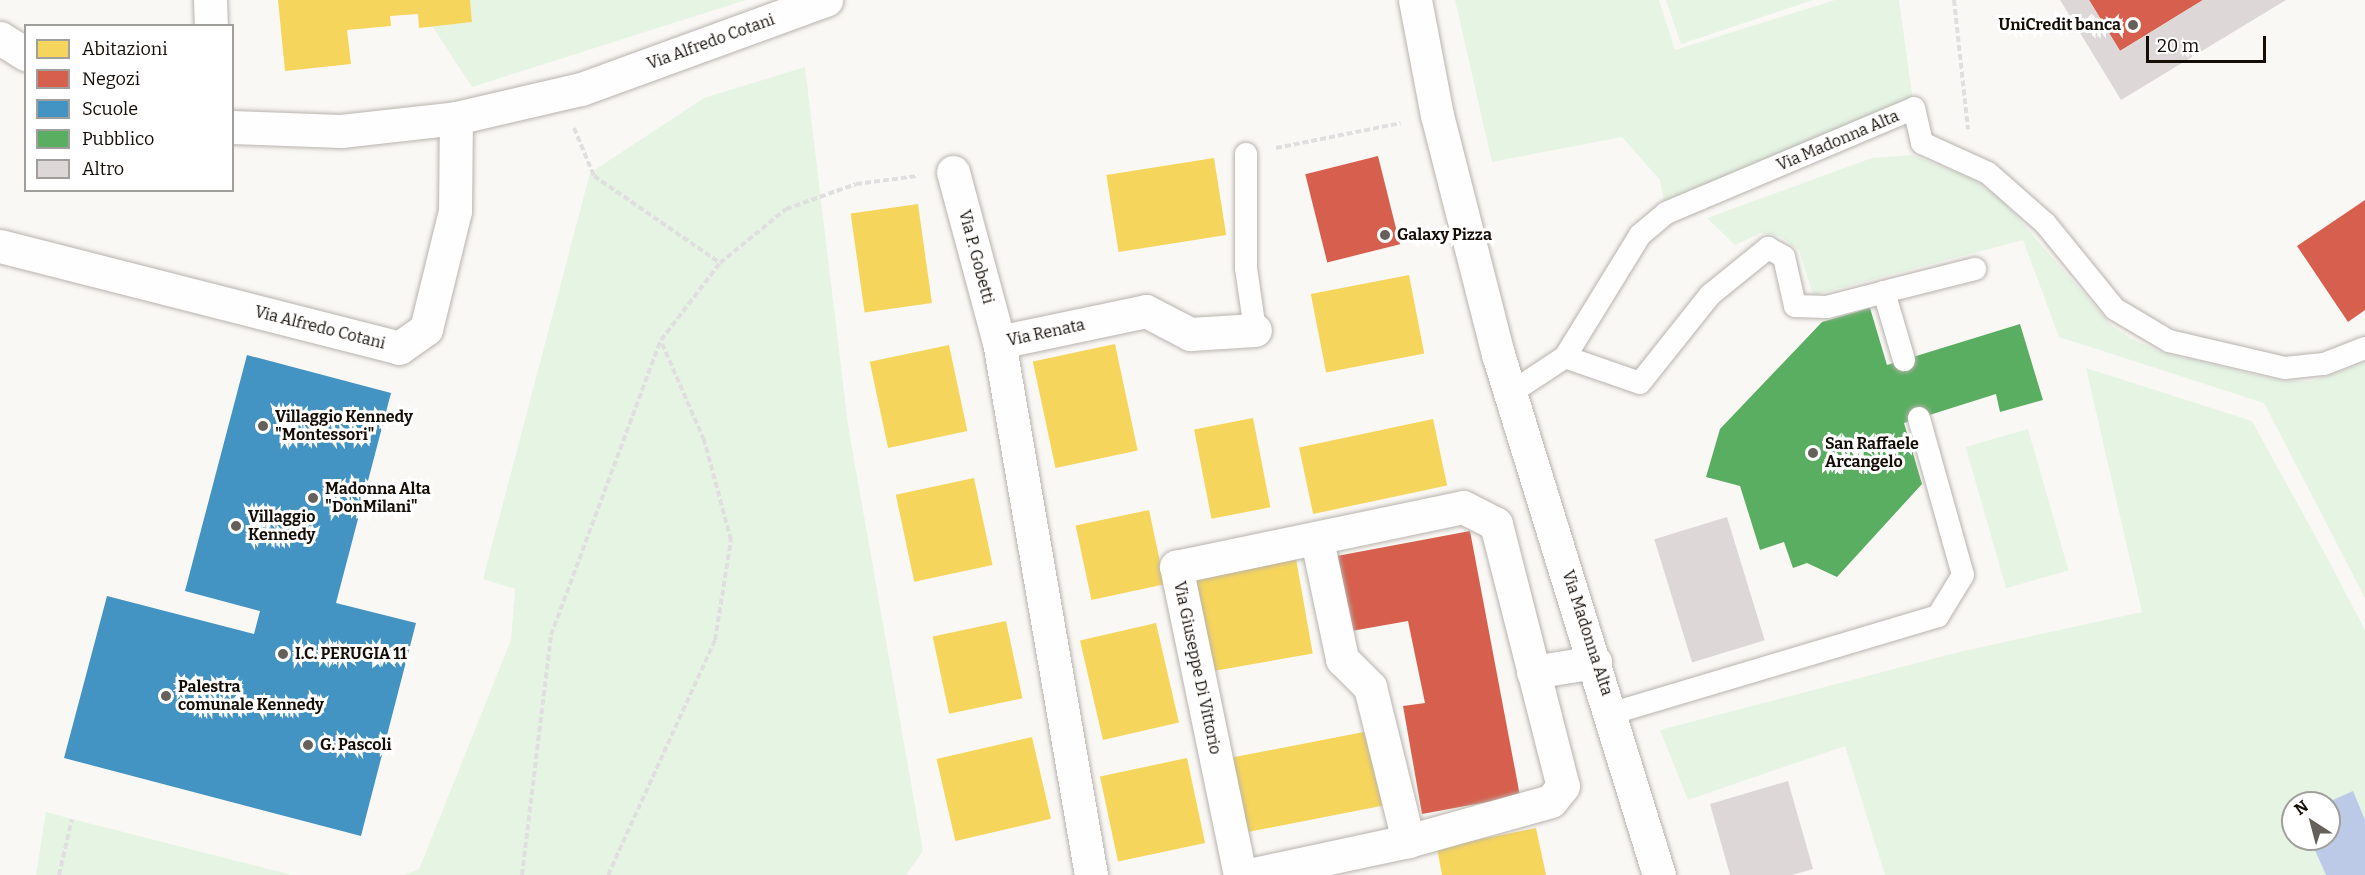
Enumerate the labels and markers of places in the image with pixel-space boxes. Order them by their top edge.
place label: UniCredit banca [1998,15,2121,35]
marker: UniCredit banca [2126,18,2140,32]
place label: Galaxy Pizza [1397,225,1492,245]
marker: Galaxy Pizza [1378,228,1392,242]
place label: Villaggio Kennedy "Montessori" [275,407,413,445]
marker: Villaggio Kennedy "Montessori" [256,419,270,433]
place label: San Raffaele Arcangelo [1825,434,1919,472]
marker: San Raffaele Arcangelo [1806,446,1820,460]
place label: Madonna Alta "DonMilani" [325,479,431,517]
marker: Madonna Alta "DonMilani" [306,491,320,505]
place label: Villaggio Kennedy [248,507,315,545]
marker: Villaggio Kennedy [229,519,243,533]
place label: I.C. PERUGIA 11 [295,644,407,664]
marker: I.C. PERUGIA 11 [276,647,290,661]
place label: Palestra comunale Kennedy [178,677,324,715]
marker: Palestra comunale Kennedy [159,689,173,703]
place label: G. Pascoli [320,735,392,755]
marker: G. Pascoli [301,738,315,752]

